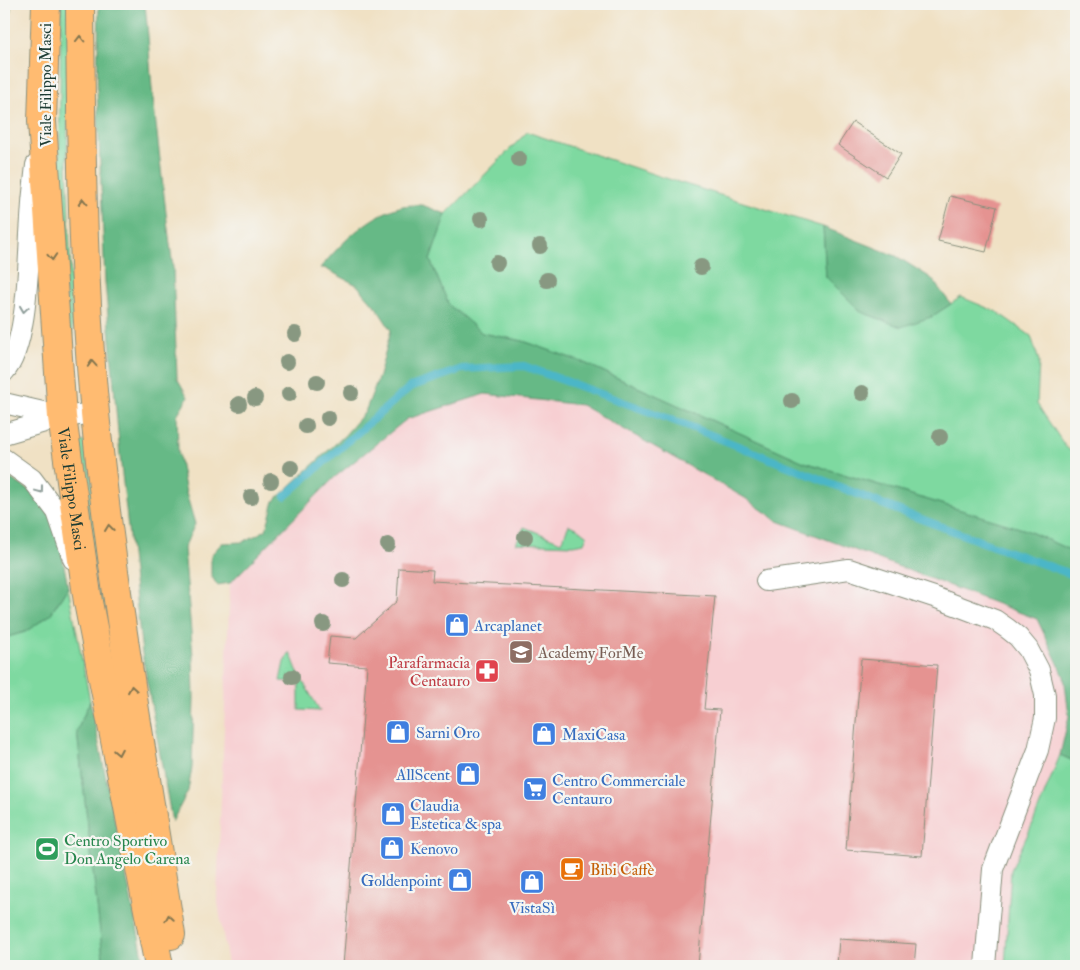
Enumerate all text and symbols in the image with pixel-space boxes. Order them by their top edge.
street label: Viale Filippo Masci [36,23,57,147]
one-way arrow [75,35,85,43]
one-way arrow [78,198,88,206]
one-way arrow [46,253,57,261]
one-way arrow [20,304,30,313]
one-way arrow [86,360,97,368]
street label: Viale Filippo Masci [53,426,90,552]
one-way arrow [35,484,43,493]
one-way arrow [104,524,115,532]
shop icon: Arcaplanet [444,612,470,638]
place label: Arcaplanet [473,616,542,637]
school or university icon: Academy ForMe [508,639,534,665]
place label: Academy ForMe [537,643,644,663]
place label: Parafarmacia Centauro [388,653,470,691]
pharmacy icon: Parafarmacia Centauro [474,658,500,684]
one-way arrow [127,685,137,694]
shop icon: Sarni Oro [385,719,411,745]
shop icon: MaxiCasa [531,721,557,747]
place label: Sarni Oro [416,723,480,743]
place label: MaxiCasa [562,725,626,745]
one-way arrow [112,748,122,757]
shop icon: AllScent [455,761,481,787]
place label: AllScent [395,765,450,785]
place label: Centro Commerciale Centauro [552,771,686,809]
supermarket icon: Centro Commerciale Centauro [522,776,548,802]
place label: Claudia Estetica & spa [410,796,502,835]
shop icon: Claudia Estetica & spa [380,801,406,827]
place label: Centro Sportivo Don Angelo Carena [64,831,191,869]
shop icon: Kenovo [379,835,405,861]
sports icon: Centro Sportivo Don Angelo Carena [34,836,60,862]
place label: Kenovo [410,839,458,859]
cafe icon: Bibi Caffè [559,856,585,882]
place label: Bibi Caffè [590,860,654,880]
shop icon: Goldenpoint [447,867,473,893]
shop icon: VistaSì [519,869,545,895]
place label: Goldenpoint [361,871,442,892]
place label: VistaSì [509,898,555,918]
one-way arrow [164,914,174,922]

